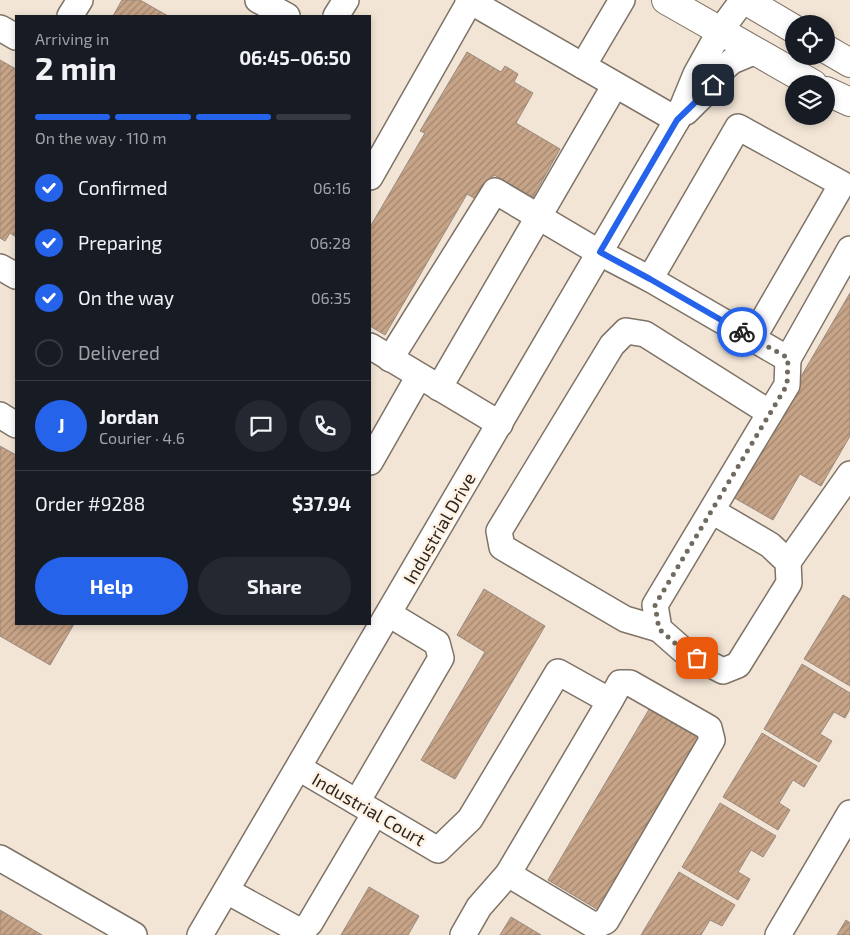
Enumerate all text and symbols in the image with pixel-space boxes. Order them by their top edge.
map controls [785,15,835,125]
button: locate [785,15,835,65]
text: Arriving in [35,29,109,48]
text: 06:45–06:50 [239,46,351,69]
text: 2 min [35,48,117,86]
pin [692,64,734,106]
icon: home [699,71,727,99]
button: layers [785,75,835,125]
text: On the way · 110 m [35,128,166,147]
icon: check [35,174,63,202]
text: Confirmed [78,176,168,199]
text: 06:16 [313,178,351,197]
icon: check [35,229,63,257]
text: Preparing [78,231,162,254]
text: 06:28 [310,233,351,252]
icon: check [35,284,63,312]
text: On the way [78,286,174,309]
text: 06:35 [311,288,351,307]
courier [717,307,767,357]
icon: bike [728,318,756,346]
text: Delivered [78,341,160,364]
button: chat [235,400,287,452]
button: phone [299,400,351,452]
text: Jordan [99,405,159,428]
text: J [57,414,65,437]
text: Courier · 4.6 [99,428,185,447]
street label: Industrial Drive [398,468,480,588]
text: Order #9288 [35,492,145,515]
text: $37.94 [292,492,351,515]
button: Help [35,557,188,615]
button: Share [198,557,351,615]
pin [676,637,718,679]
icon: bag [683,644,711,672]
street label: Industrial Court [308,768,430,850]

